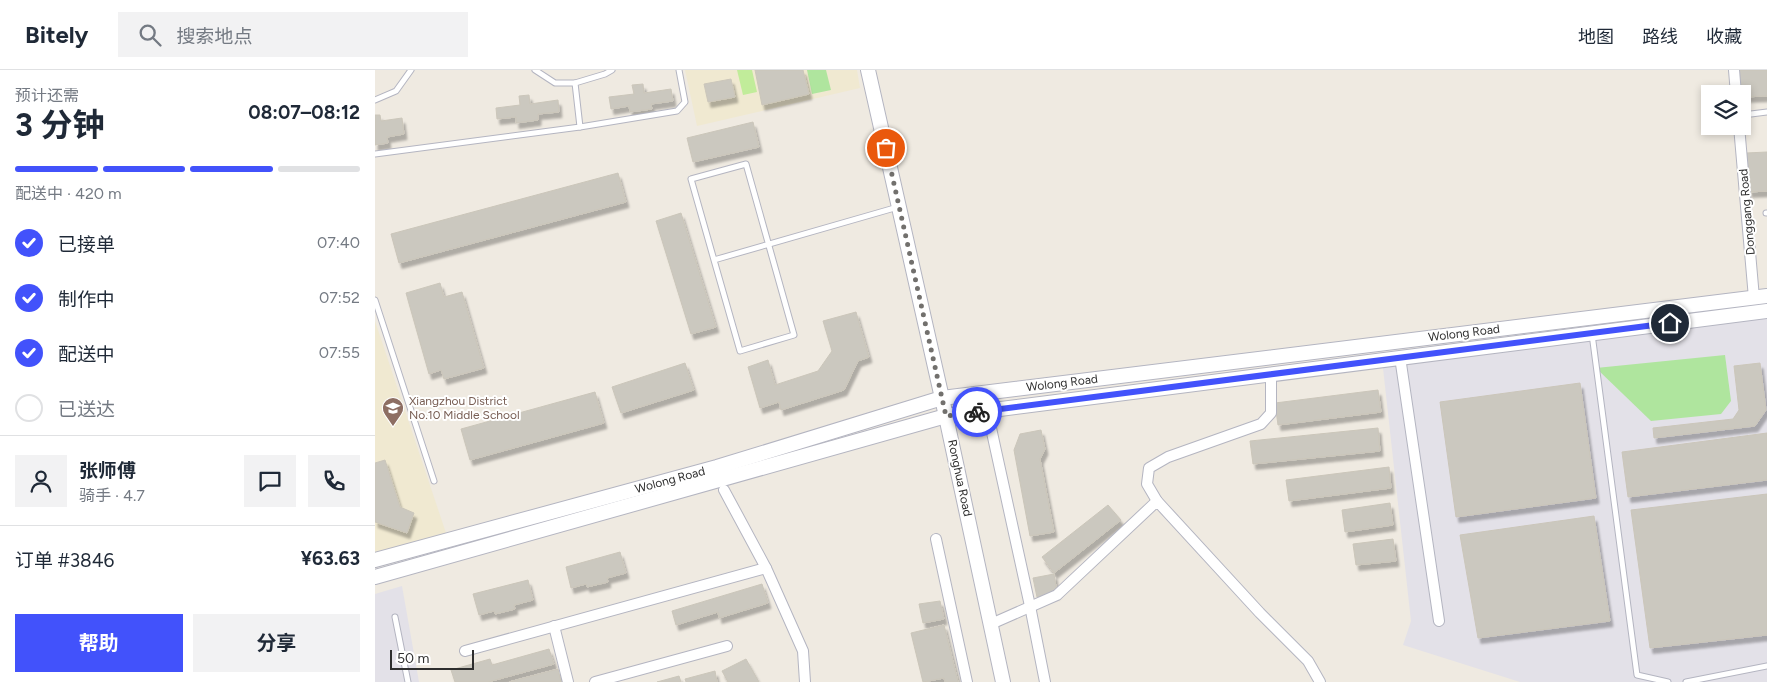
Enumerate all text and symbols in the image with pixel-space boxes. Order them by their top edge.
search box [118,12,468,57]
text: Bitely [25,20,88,49]
icon: search [136,21,164,49]
text: 搜索地点 [176,25,252,48]
text: 地图 [1578,26,1614,48]
text: 路线 [1642,26,1678,48]
text: 收藏 [1706,26,1742,48]
map controls [1701,85,1751,135]
button: layers [1701,85,1751,135]
text: 预计还需 [15,86,79,105]
text: 08:07–08:12 [248,101,360,124]
text: 3 分钟 [15,106,104,144]
pin [865,127,907,169]
icon: bag [872,134,900,162]
street label: Donggang Road [1736,168,1758,256]
text: 配送中 · 420 m [15,184,122,203]
icon: check [15,229,43,257]
text: 已接单 [58,233,115,256]
text: 07:40 [317,233,360,252]
icon: check [15,284,43,312]
text: 制作中 [58,288,115,311]
text: 07:52 [319,288,360,307]
pin [1649,302,1691,344]
icon: home [1656,309,1684,337]
street label: Wolong Road [1427,322,1501,344]
icon: check [15,339,43,367]
text: 配送中 [58,343,115,366]
text: 07:55 [319,343,360,362]
street label: Wolong Road [1025,372,1099,394]
courier [952,387,1002,437]
place label: Xiangzhou District No.10 Middle School [409,394,520,422]
school or university icon: Xiangzhou District No.10 Middle School [381,396,405,427]
text: 已送达 [58,398,115,421]
icon: bike [963,398,991,426]
street label: Ronghua Road [945,438,975,518]
button: person [15,455,67,507]
button: chat [244,455,296,507]
button: phone [308,455,360,507]
text: 张师傅 [79,459,136,482]
street label: Wolong Road [633,464,707,496]
text: 骑手 · 4.7 [79,486,145,505]
text: ¥63.63 [301,547,360,570]
text: 订单 #3846 [15,549,114,572]
button: 帮助 [15,614,183,672]
button: 分享 [193,614,360,672]
scale bar [390,647,474,670]
text: 50 m [397,650,429,667]

